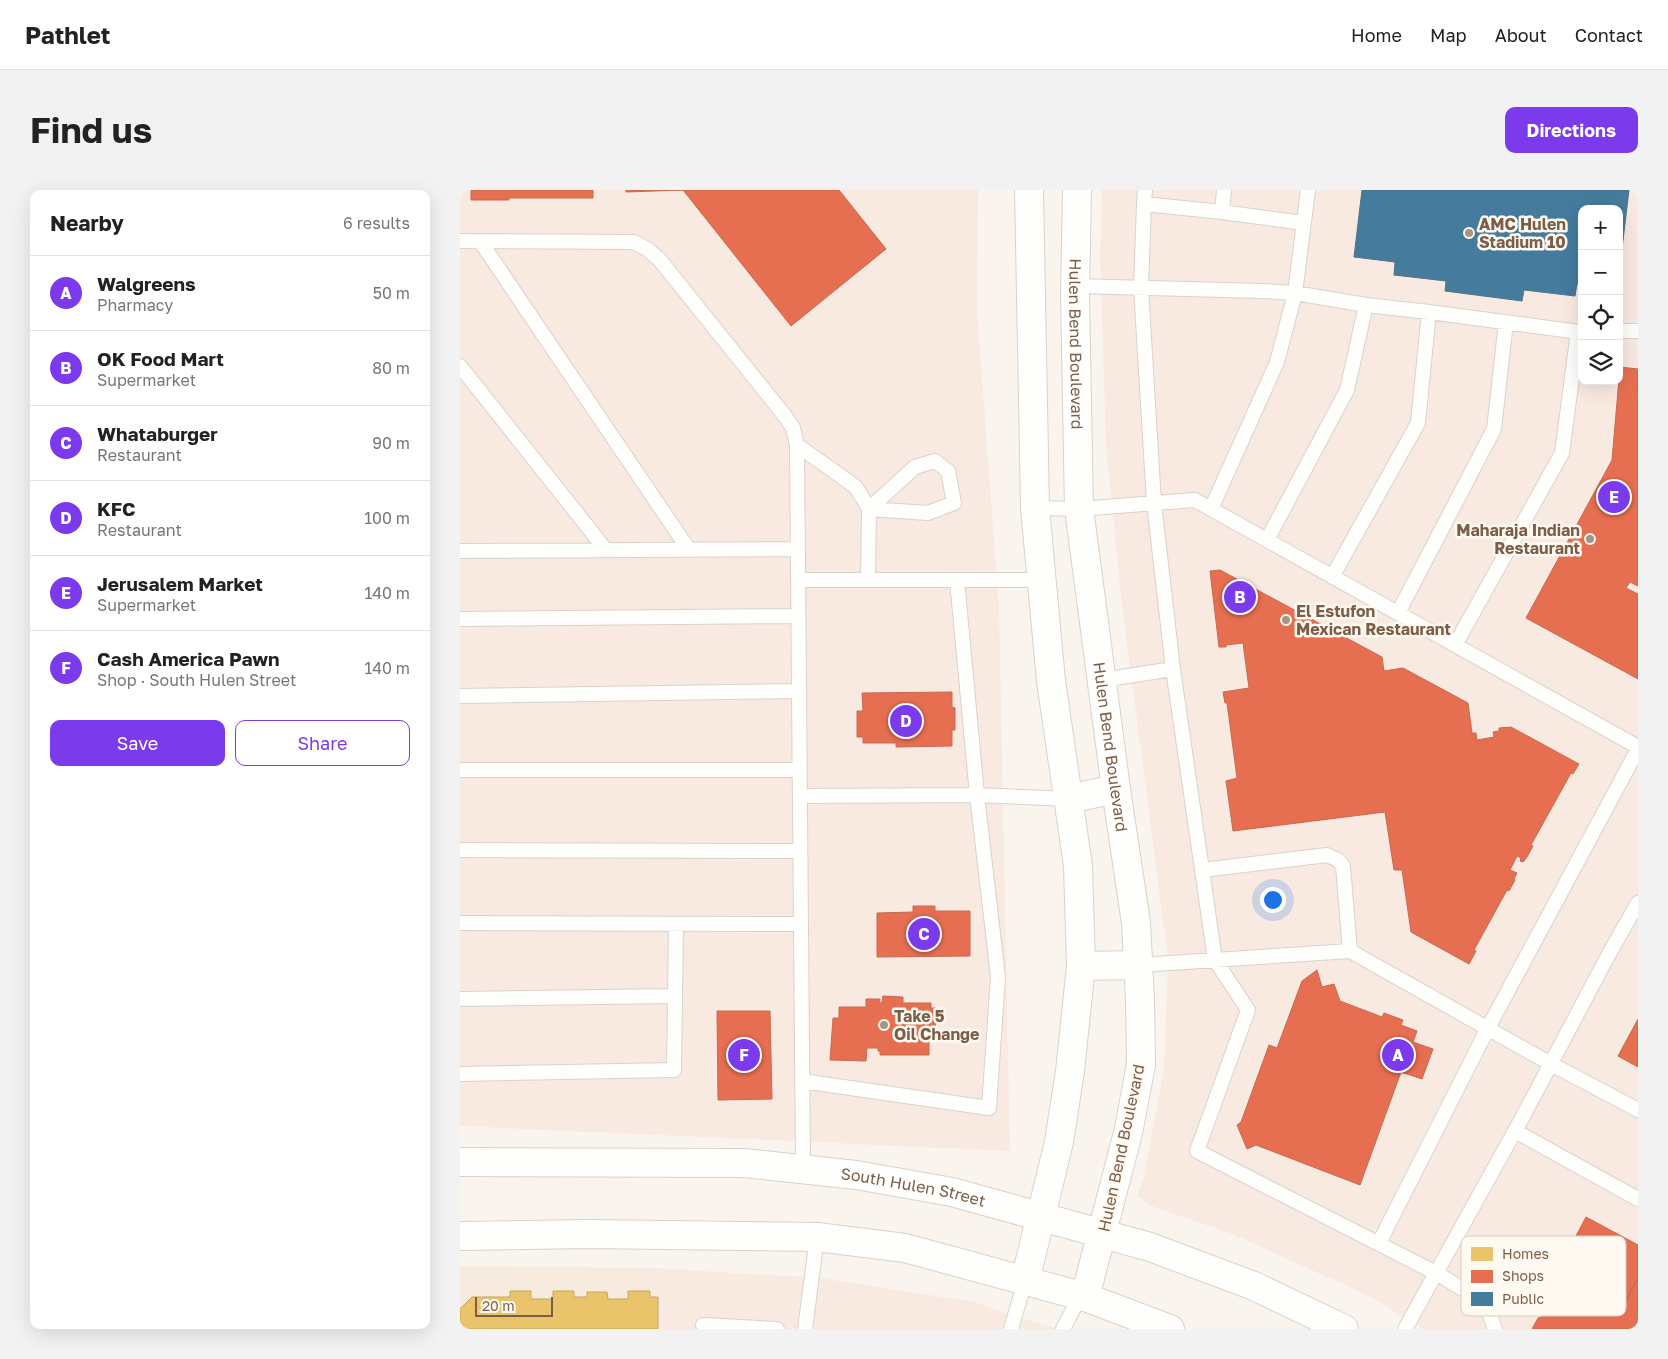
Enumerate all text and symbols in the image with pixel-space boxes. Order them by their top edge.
text: Pathlet [25,20,110,49]
text: Home [1351,24,1402,46]
text: Map [1430,24,1467,46]
text: About [1495,24,1547,46]
text: Contact [1575,24,1643,46]
button: Directions [1505,107,1638,153]
text: Find us [30,109,152,151]
map controls [1578,205,1623,385]
button: + [1578,205,1623,250]
text: Nearby [50,210,124,236]
text: 6 results [343,213,410,233]
place label: AMC Hulen Stadium 10 [1479,214,1566,252]
marker: AMC Hulen Stadium 10 [1463,227,1475,239]
button: − [1578,250,1623,295]
street label: Hulen Bend Boulevard [1065,258,1088,430]
text: Walgreens [97,272,196,295]
text: A [60,283,72,303]
text: 50 m [373,283,410,303]
text: Pharmacy [97,295,173,315]
button: locate [1578,295,1623,340]
button: layers [1578,340,1623,385]
text: OK Food Mart [97,347,224,370]
text: B [60,358,72,378]
text: 80 m [372,358,410,378]
text: Supermarket [97,370,196,390]
text: Whataburger [97,422,218,445]
text: C [60,433,72,453]
text: 90 m [372,433,410,453]
text: Restaurant [97,445,182,465]
pin: E [1598,478,1630,516]
text: KFC [97,497,136,520]
text: D [60,508,72,528]
text: 100 m [364,508,410,528]
text: Restaurant [97,520,182,540]
place label: Maharaja Indian Restaurant [1456,520,1580,558]
marker: Maharaja Indian Restaurant [1584,533,1596,545]
text: Jerusalem Market [97,572,263,595]
pin: B [1224,578,1256,616]
text: E [61,583,71,603]
text: 140 m [364,583,410,603]
text: Supermarket [97,595,196,615]
place label: El Estufon Mexican Restaurant [1296,601,1451,639]
marker: El Estufon Mexican Restaurant [1280,614,1292,626]
text: Cash America Pawn [97,647,280,670]
text: F [61,658,71,678]
text: 140 m [364,658,410,678]
street label: Hulen Bend Boulevard [1089,661,1132,833]
text: Shop · South Hulen Street [97,670,296,690]
pin: D [890,702,922,740]
button: Save [50,720,225,766]
button: Share [235,720,410,766]
your location [1260,887,1286,913]
pin: C [908,915,940,953]
place label: Take 5 Oil Change [894,1006,979,1044]
marker: Take 5 Oil Change [878,1019,890,1031]
pin: F [728,1036,760,1074]
pin: A [1382,1036,1414,1074]
street label: Hulen Bend Boulevard [1093,1062,1149,1234]
street label: South Hulen Street [840,1163,988,1211]
legend [1461,1236,1626,1316]
text: Homes [1502,1245,1549,1262]
text: Shops [1502,1267,1544,1284]
text: Public [1502,1290,1544,1307]
scale bar [475,1294,552,1317]
text: 20 m [482,1297,515,1314]

